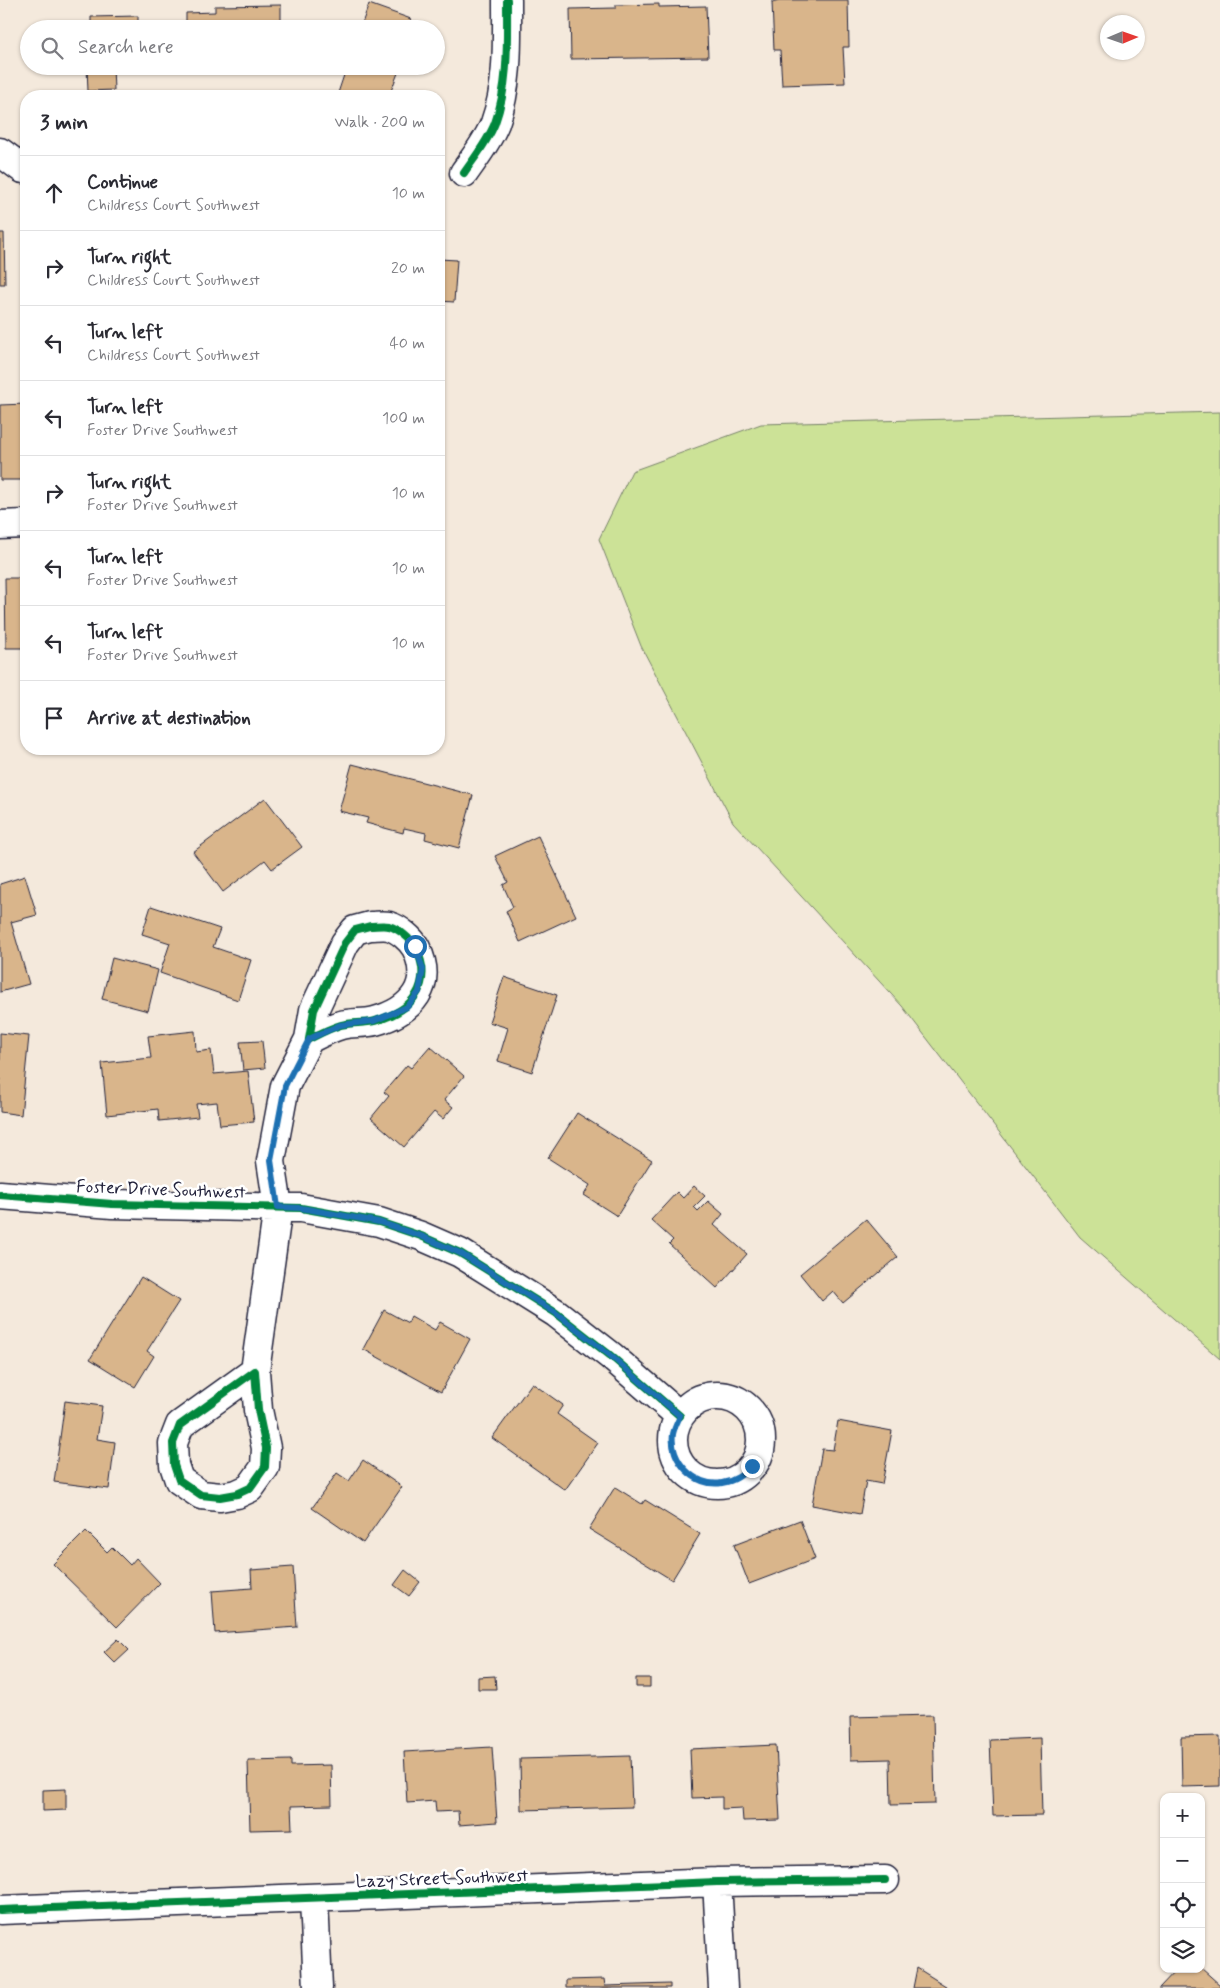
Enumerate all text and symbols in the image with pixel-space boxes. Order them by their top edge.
north arrow [1100,15,1145,60]
search box [20,20,445,75]
icon: search [38,34,66,62]
text: Search here [78,35,174,60]
text: 3 min [40,109,88,137]
text: Walk · 200 m [334,112,425,133]
text: Continue [87,170,158,195]
icon: ahead [40,179,68,207]
text: 10 m [392,183,425,204]
text: Childress Court Southwest [87,195,260,216]
text: Turn right [87,245,171,270]
icon: right [40,254,68,282]
text: 20 m [391,258,425,279]
text: Childress Court Southwest [87,270,260,291]
text: Turn left [87,320,163,345]
icon: left [40,329,68,357]
text: 40 m [389,333,425,354]
text: Childress Court Southwest [87,345,260,366]
text: Turn left [87,395,163,420]
icon: left [40,404,68,432]
text: 100 m [382,408,425,429]
text: Foster Drive Southwest [87,420,238,441]
text: Turn right [87,470,171,495]
icon: right [40,479,68,507]
text: 10 m [392,483,425,504]
text: Foster Drive Southwest [87,495,238,516]
text: Turn left [87,545,163,570]
icon: left [40,554,68,582]
text: 10 m [392,558,425,579]
text: Foster Drive Southwest [87,570,238,591]
text: Turn left [87,620,163,645]
icon: left [40,629,68,657]
text: 10 m [392,633,425,654]
text: Foster Drive Southwest [87,645,238,666]
icon: arrive [40,704,68,732]
text: Arrive at destination [87,706,251,731]
route start [404,935,427,958]
street label: Foster Drive Southwest [76,1175,247,1205]
route end [741,1455,764,1478]
map controls [1160,1793,1205,1973]
button: + [1160,1793,1205,1838]
button: − [1160,1838,1205,1883]
street label: Lazy Street Southwest [355,1864,529,1894]
button: locate [1160,1883,1205,1928]
button: layers [1160,1928,1205,1973]

